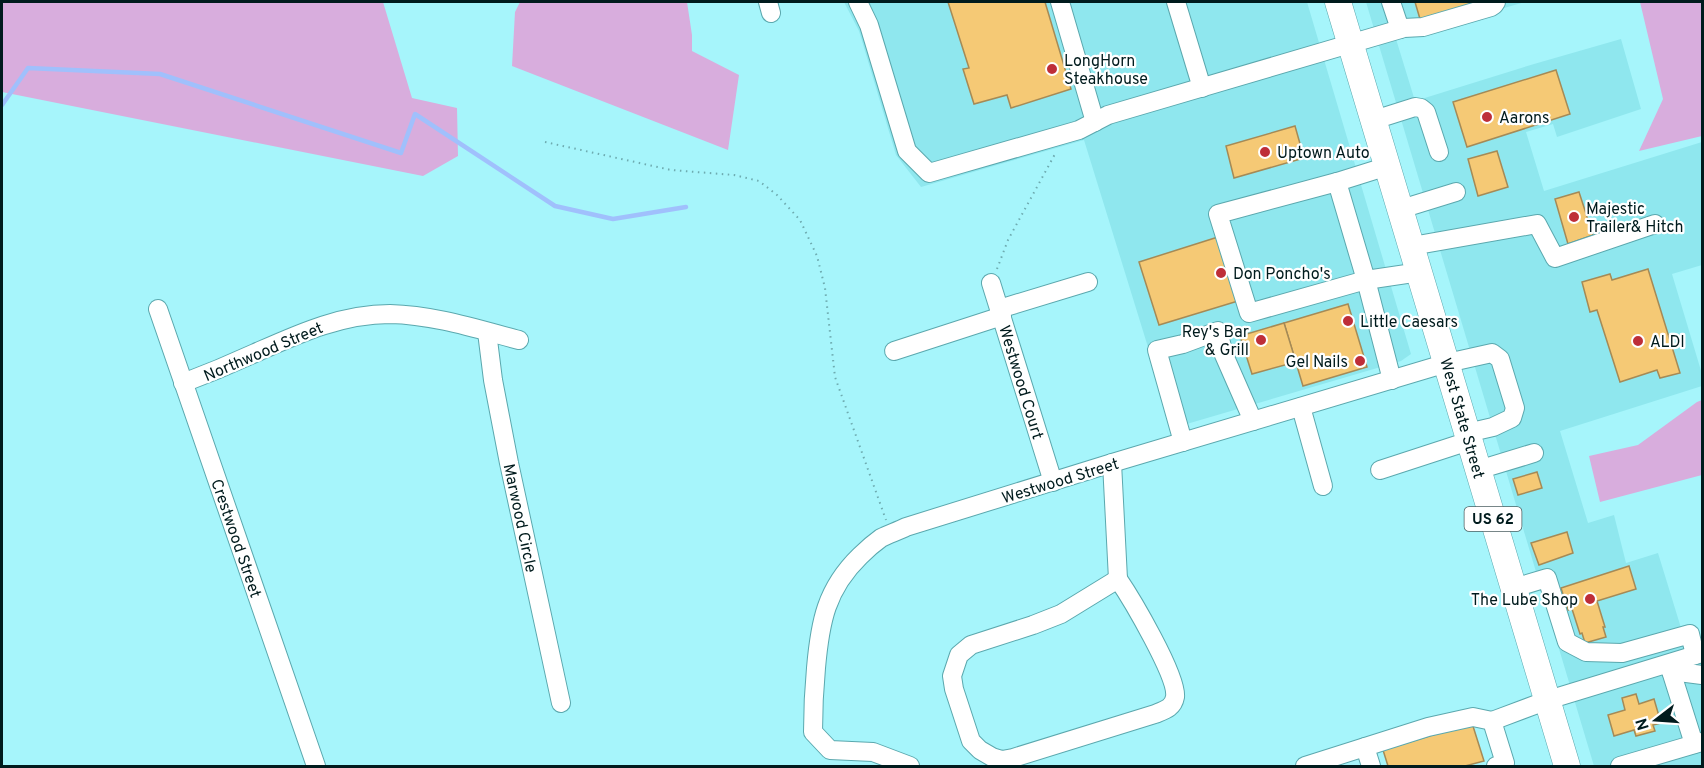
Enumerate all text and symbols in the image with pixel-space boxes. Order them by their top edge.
place label: LongHorn Steakhouse [1064,52,1148,90]
marker: LongHorn Steakhouse [1045,62,1059,76]
place label: Aarons [1499,109,1550,129]
marker: Aarons [1480,110,1494,124]
place label: Uptown Auto [1277,144,1370,164]
marker: Uptown Auto [1258,145,1272,159]
place label: Majestic Trailer& Hitch [1586,200,1683,238]
marker: Majestic Trailer& Hitch [1567,210,1581,224]
place label: Don Poncho's [1233,265,1331,285]
marker: Don Poncho's [1214,266,1228,280]
place label: Little Caesars [1360,313,1458,333]
marker: Little Caesars [1341,314,1355,328]
street label: Northwood Street [201,319,326,387]
street label: Westwood Court [993,323,1047,442]
place label: Rey's Bar & Grill [1182,323,1249,361]
marker: Rey's Bar & Grill [1254,333,1268,347]
place label: ALDI [1650,333,1685,353]
marker: ALDI [1631,334,1645,348]
place label: Gel Nails [1285,353,1348,373]
marker: Gel Nails [1353,354,1367,368]
street label: West State Street [1434,356,1488,481]
street label: Westwood Street [1000,455,1121,509]
street label: Marwood Circle [498,462,540,575]
street label: Crestwood Street [205,477,265,601]
road number: US 62 [1464,507,1522,531]
place label: The Lube Shop [1471,591,1578,611]
marker: The Lube Shop [1583,592,1597,606]
north arrow [1626,690,1686,750]
text: N [1632,715,1655,732]

